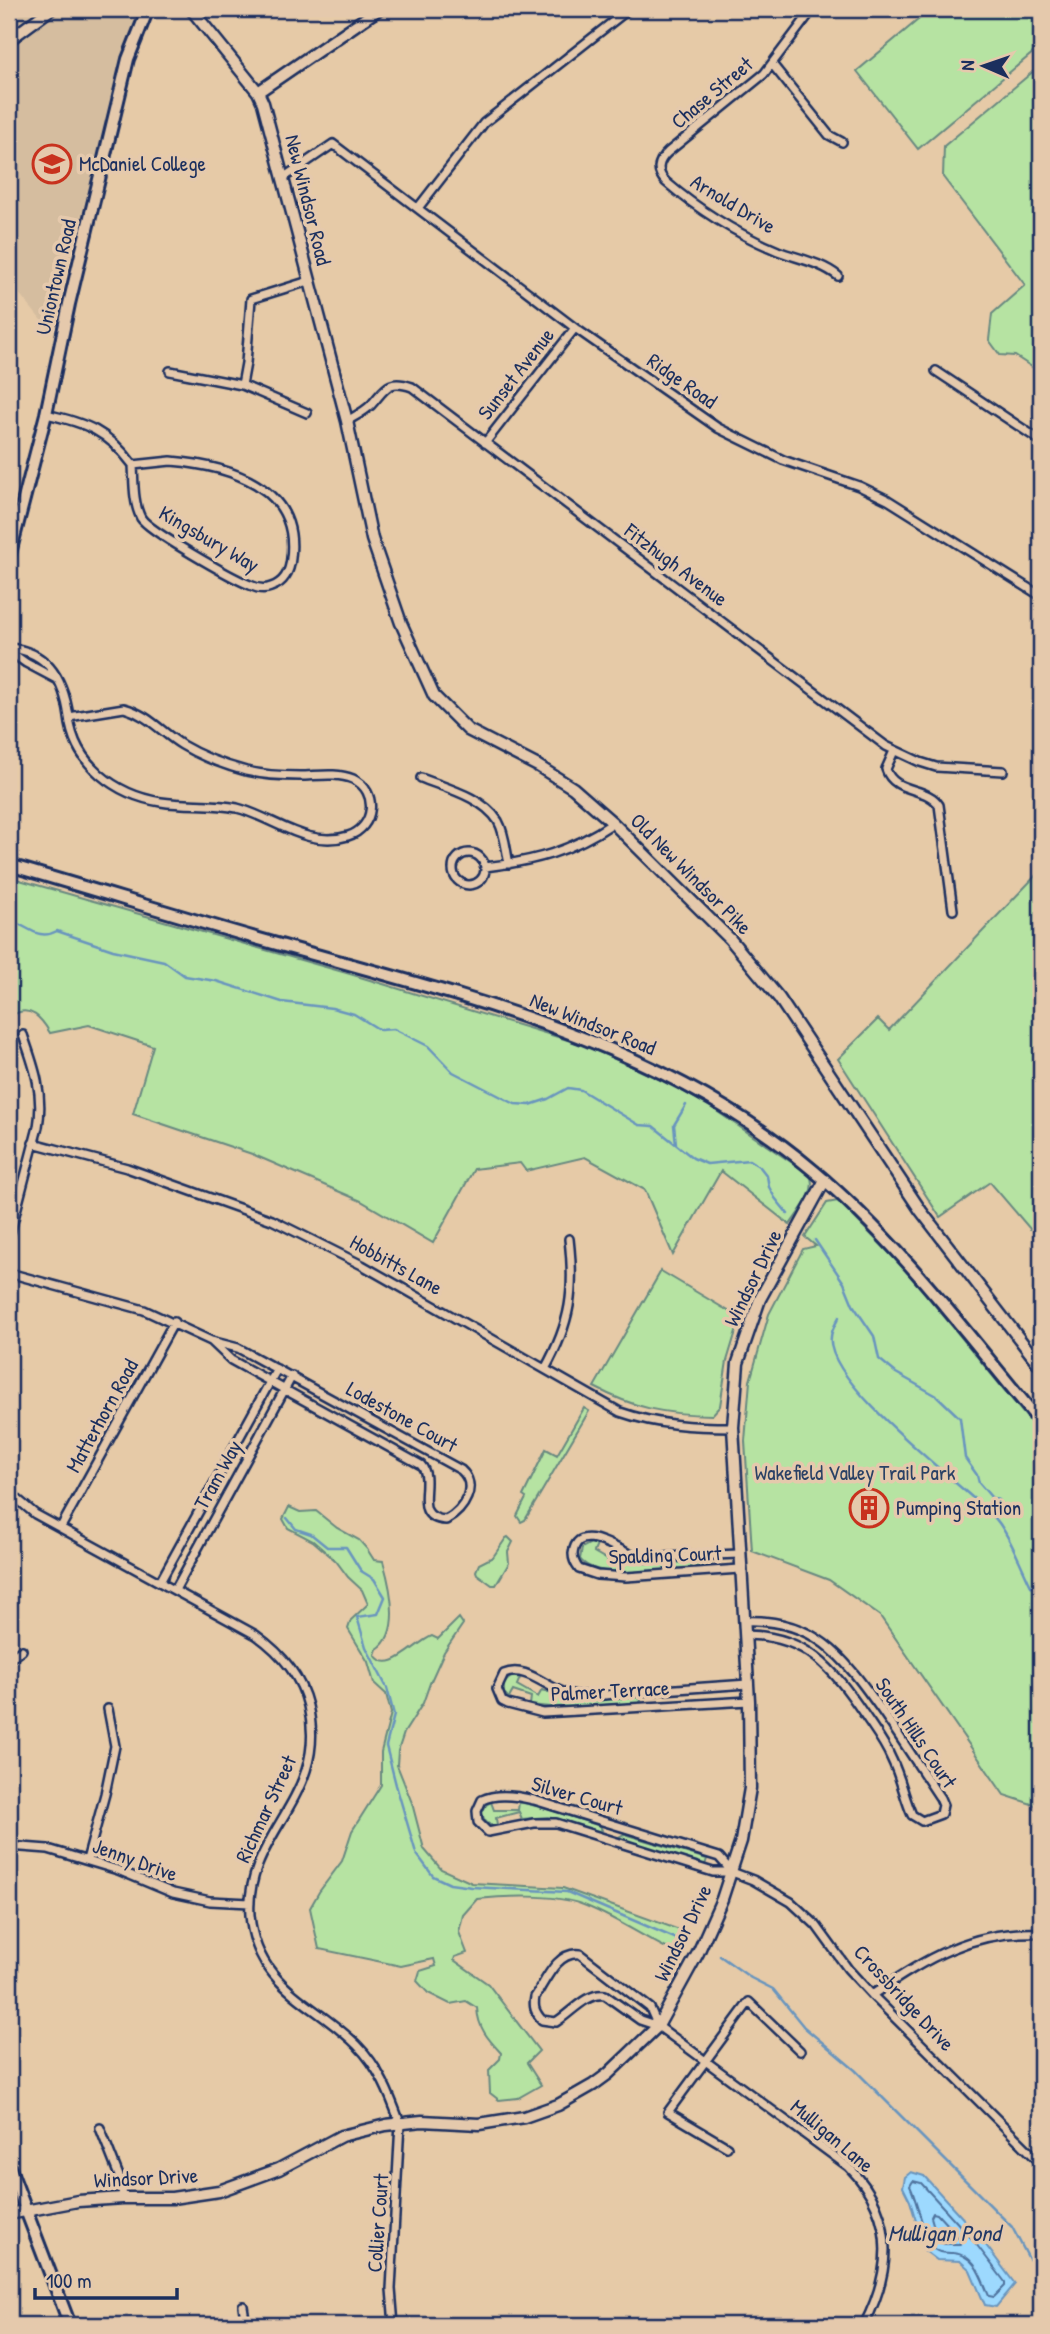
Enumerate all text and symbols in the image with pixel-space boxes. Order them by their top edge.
north arrow [948,32,1018,102]
street label: Chase Street [665,49,759,135]
text: N [954,60,980,71]
street label: New Windsor Road [278,132,339,268]
school or university icon: McDaniel College [31,143,73,185]
place label: McDaniel College [79,149,206,178]
street label: Arnold Drive [685,167,781,240]
street label: Uniontown Road [28,216,83,338]
street label: Sunset Avenue [471,322,561,426]
street label: Ridge Road [641,346,723,415]
street label: Kingsbury Way [154,498,265,579]
street label: Fitzhugh Avenue [618,516,734,613]
street label: Old New Windsor Pike [624,806,759,941]
street label: New Windsor Road [526,985,660,1062]
street label: Windsor Drive [717,1225,788,1331]
street label: Hobbitts Lane [345,1227,448,1302]
street label: Matterhorn Road [58,1354,145,1478]
street label: Lodestone Court [341,1374,464,1459]
street label: Tram Way [187,1435,249,1515]
park label: Wakefield Valley Trail Park [754,1458,956,1487]
building icon: Pumping Station [848,1487,890,1529]
place label: Pumping Station [896,1493,1021,1522]
street label: Spalding Court [608,1538,723,1571]
street label: South Hills Court [869,1672,965,1794]
street label: Palmer Terrace [550,1673,670,1708]
street label: Richmar Street [228,1750,303,1867]
street label: Silver Court [528,1769,627,1823]
street label: Jenny Drive [89,1831,182,1888]
street label: Windsor Drive [647,1880,718,1986]
street label: Crossbridge Drive [847,1938,961,2057]
street label: Mulligan Lane [785,2092,880,2179]
street label: Windsor Drive [93,2160,199,2195]
street label: Collier Court [360,2172,395,2273]
water label: Mulligan Pond [888,2217,1004,2249]
scale bar [35,2257,177,2301]
text: 100 m [46,2266,92,2295]

